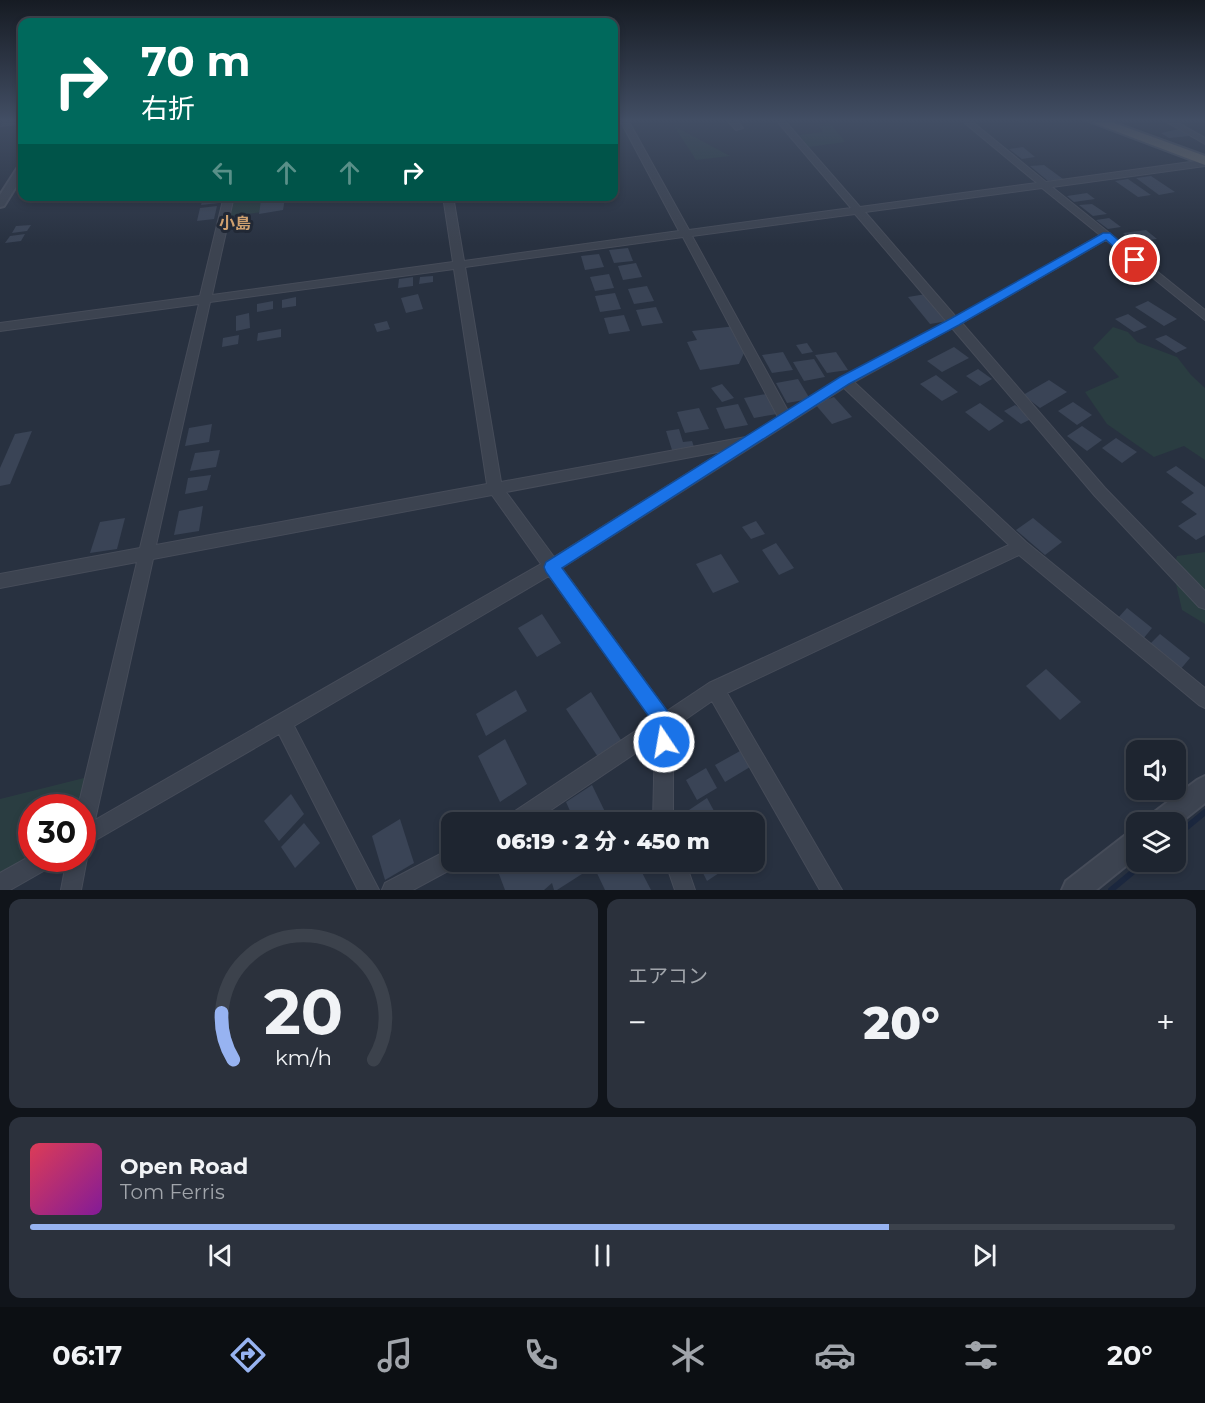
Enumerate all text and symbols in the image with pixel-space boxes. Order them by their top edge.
text: 70 m [141,35,251,87]
icon: right [42,42,120,120]
text: 右折 [141,92,195,125]
icon: left [207,156,240,189]
icon: ahead [270,156,303,189]
icon: ahead [333,156,366,189]
icon: right [396,156,429,189]
district label: 小島 [219,214,251,233]
pin [1109,234,1160,285]
icon: arrive [1118,243,1151,276]
position arrow [632,710,696,774]
map controls [1126,740,1186,872]
button: sound [1126,740,1186,800]
speed limit sign: 30 [18,794,96,872]
button: layers [1126,812,1186,872]
text: 06:19 · 2 分 · 450 m [496,828,710,855]
text: エアコン [628,964,708,988]
text: 20 [264,974,343,1050]
text: 20° [863,995,940,1050]
text: − [628,1002,647,1042]
text: + [1156,1002,1175,1042]
text: km/h [275,1045,332,1071]
text: Open Road [120,1153,248,1180]
text: Tom Ferris [120,1180,225,1204]
icon: previous [204,1239,237,1272]
icon: pause [586,1239,619,1272]
icon: next [968,1239,1001,1272]
icon: directions [227,1334,269,1376]
icon: music [374,1334,416,1376]
icon: phone [520,1334,562,1376]
icon: climate [667,1334,709,1376]
icon: car [814,1334,856,1376]
icon: filters [960,1334,1002,1376]
text: 06:17 [52,1339,122,1372]
text: 20° [1107,1339,1153,1372]

